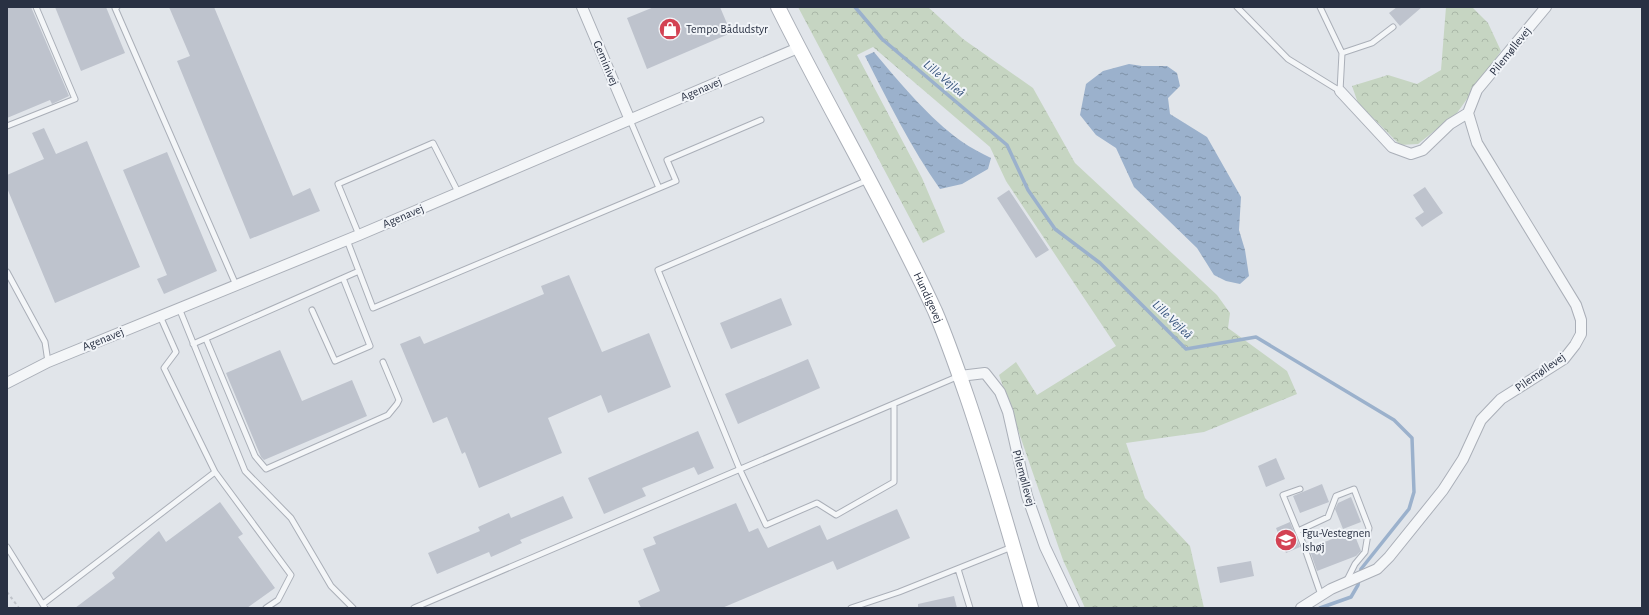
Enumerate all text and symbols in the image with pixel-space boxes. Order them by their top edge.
shop icon: Tempo Bådudstyr [657,16,683,42]
place label: Tempo Bådudstyr [686,23,768,36]
street label: Pilemøllevej [1487,25,1534,78]
street label: Geminivej [590,39,621,88]
water label: Lille Vejleå [921,58,967,100]
street label: Agenavej [679,75,724,104]
street label: Agenavej [381,202,426,231]
street label: Hundigevej [911,270,945,325]
water label: Lille Vejleå [1150,298,1194,342]
street label: Agenavej [81,325,126,354]
street label: Pilemøllevej [1513,350,1568,394]
street label: Pilemøllevej [1010,448,1037,508]
school or university icon: Fgu-Vestegnen Ishøj [1273,527,1299,553]
place label: Fgu-Vestegnen Ishøj [1302,527,1370,554]

